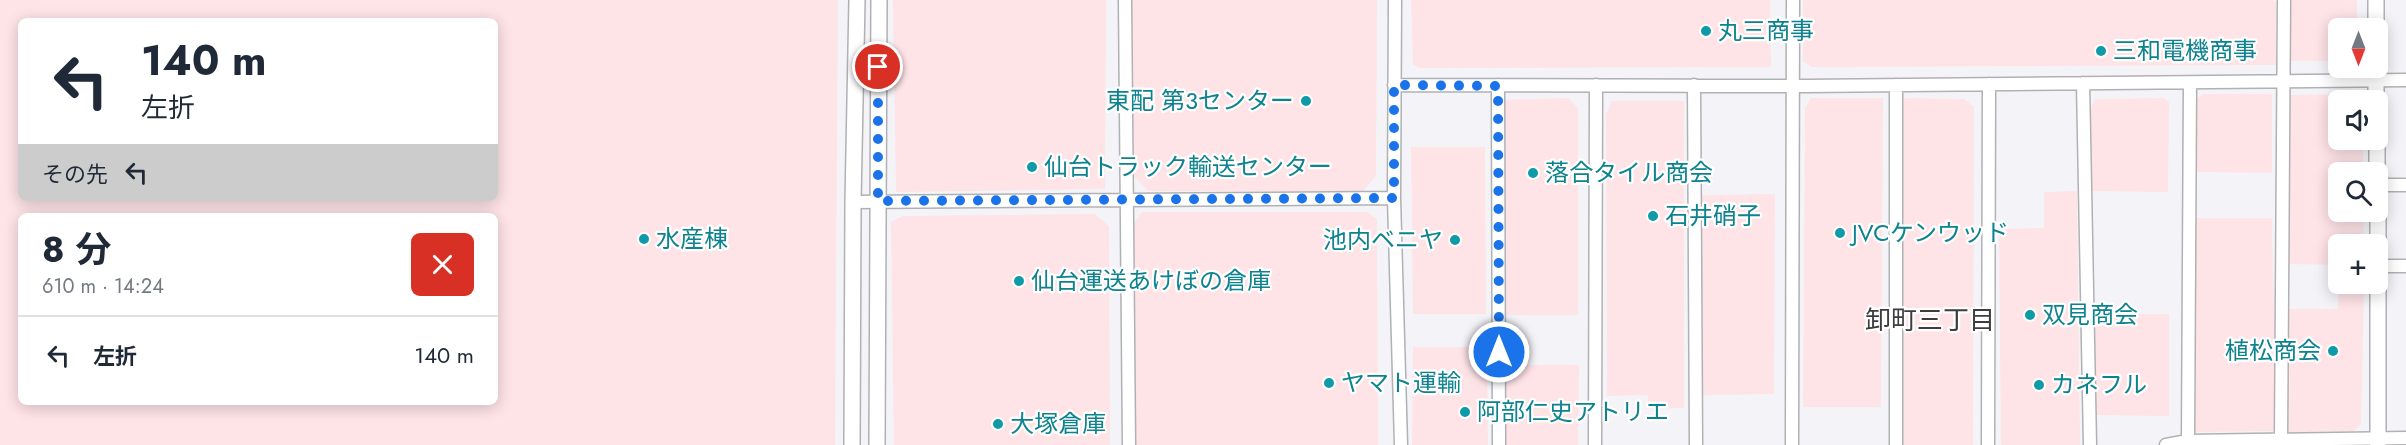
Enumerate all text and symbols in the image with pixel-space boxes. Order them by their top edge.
place label: 丸三商事 [1718,13,1814,48]
north arrow [2328,18,2388,78]
map controls [2328,18,2388,294]
marker: 丸三商事 [1699,24,1713,38]
text: 140 m [141,30,267,91]
place label: 三和電機商事 [2113,33,2257,68]
pin [852,41,903,92]
icon: left [42,42,120,120]
marker: 三和電機商事 [2094,44,2108,58]
icon: arrive [861,50,894,83]
place label: 東配 第3センター [1106,83,1294,118]
text: 左折 [141,88,195,127]
button: sound [2328,90,2388,150]
marker: 東配 第3センター [1299,94,1313,108]
place label: 仙台トラック輸送センター [1044,149,1332,184]
place label: 落合タイル商会 [1545,155,1713,190]
icon: left [120,156,153,189]
text: その先 [42,158,108,190]
marker: 仙台トラック輸送センター [1025,160,1039,174]
button: search [2328,162,2388,222]
marker: 落合タイル商会 [1526,166,1540,180]
place label: 石井硝子 [1665,198,1761,233]
marker: 石井硝子 [1646,209,1660,223]
place label: JVCケンウッド [1849,215,2009,250]
place label: 水産棟 [656,221,728,256]
place label: 池内ベニヤ [1323,222,1443,257]
text: 8 分 [42,223,111,275]
marker: JVCケンウッド [1833,226,1847,240]
marker: 水産棟 [637,232,651,246]
button: close [411,233,474,296]
marker: 池内ベニヤ [1448,233,1462,247]
button: + [2328,234,2388,294]
place label: 仙台運送あけぼの倉庫 [1031,263,1271,298]
text: 610 m · 14:24 [42,272,164,301]
marker: 仙台運送あけぼの倉庫 [1012,274,1026,288]
place label: 双見商会 [2042,297,2138,332]
district label: 卸町三丁目 [1865,301,1995,339]
marker: 双見商会 [2023,308,2037,322]
position arrow [1467,320,1531,384]
place label: 植松商会 [2225,333,2321,368]
icon: left [42,339,75,372]
text: 140 m [414,339,474,371]
text: 左折 [93,340,137,372]
marker: 植松商会 [2326,344,2340,358]
place label: ヤマト運輸 [1341,365,1461,400]
place label: カネフル [2051,367,2147,402]
marker: ヤマト運輸 [1322,376,1336,390]
marker: カネフル [2032,378,2046,392]
place label: 阿部仁史アトリエ [1477,394,1669,429]
marker: 阿部仁史アトリエ [1458,405,1472,419]
place label: 大塚倉庫 [1010,406,1106,441]
marker: 大塚倉庫 [991,417,1005,431]

